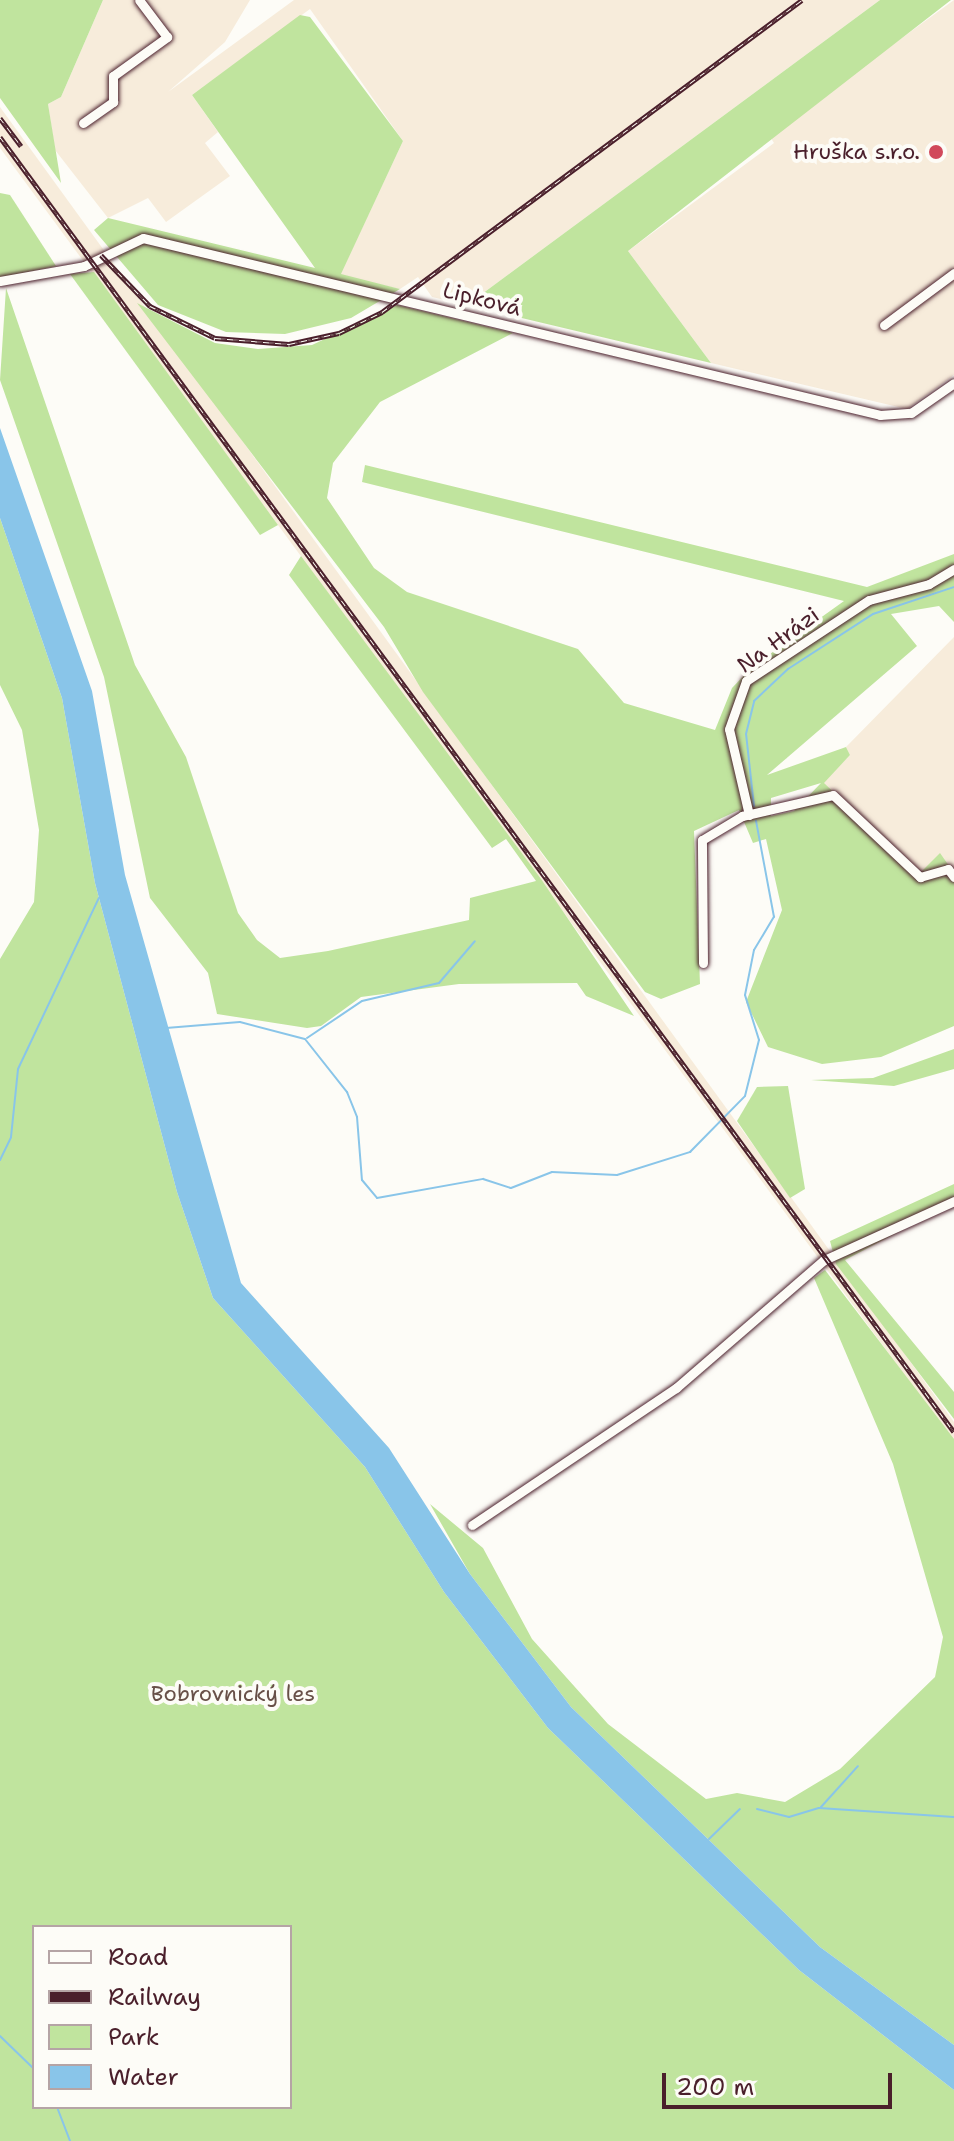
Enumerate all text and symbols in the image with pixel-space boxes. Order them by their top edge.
place label: Hruška s.r.o. [793,139,920,165]
marker: Hruška s.r.o. [927,143,945,161]
street label: Lipková [440,277,524,321]
street label: Na Hrázi [732,601,824,679]
park label: Bobrovnický les [151,1681,315,1707]
legend [32,1925,292,2109]
text: Road [108,1941,168,1973]
text: Railway [108,1981,201,2013]
text: Park [108,2021,160,2053]
scale bar [666,2057,896,2107]
text: Water [108,2061,179,2093]
text: 200 m [676,2071,754,2103]

